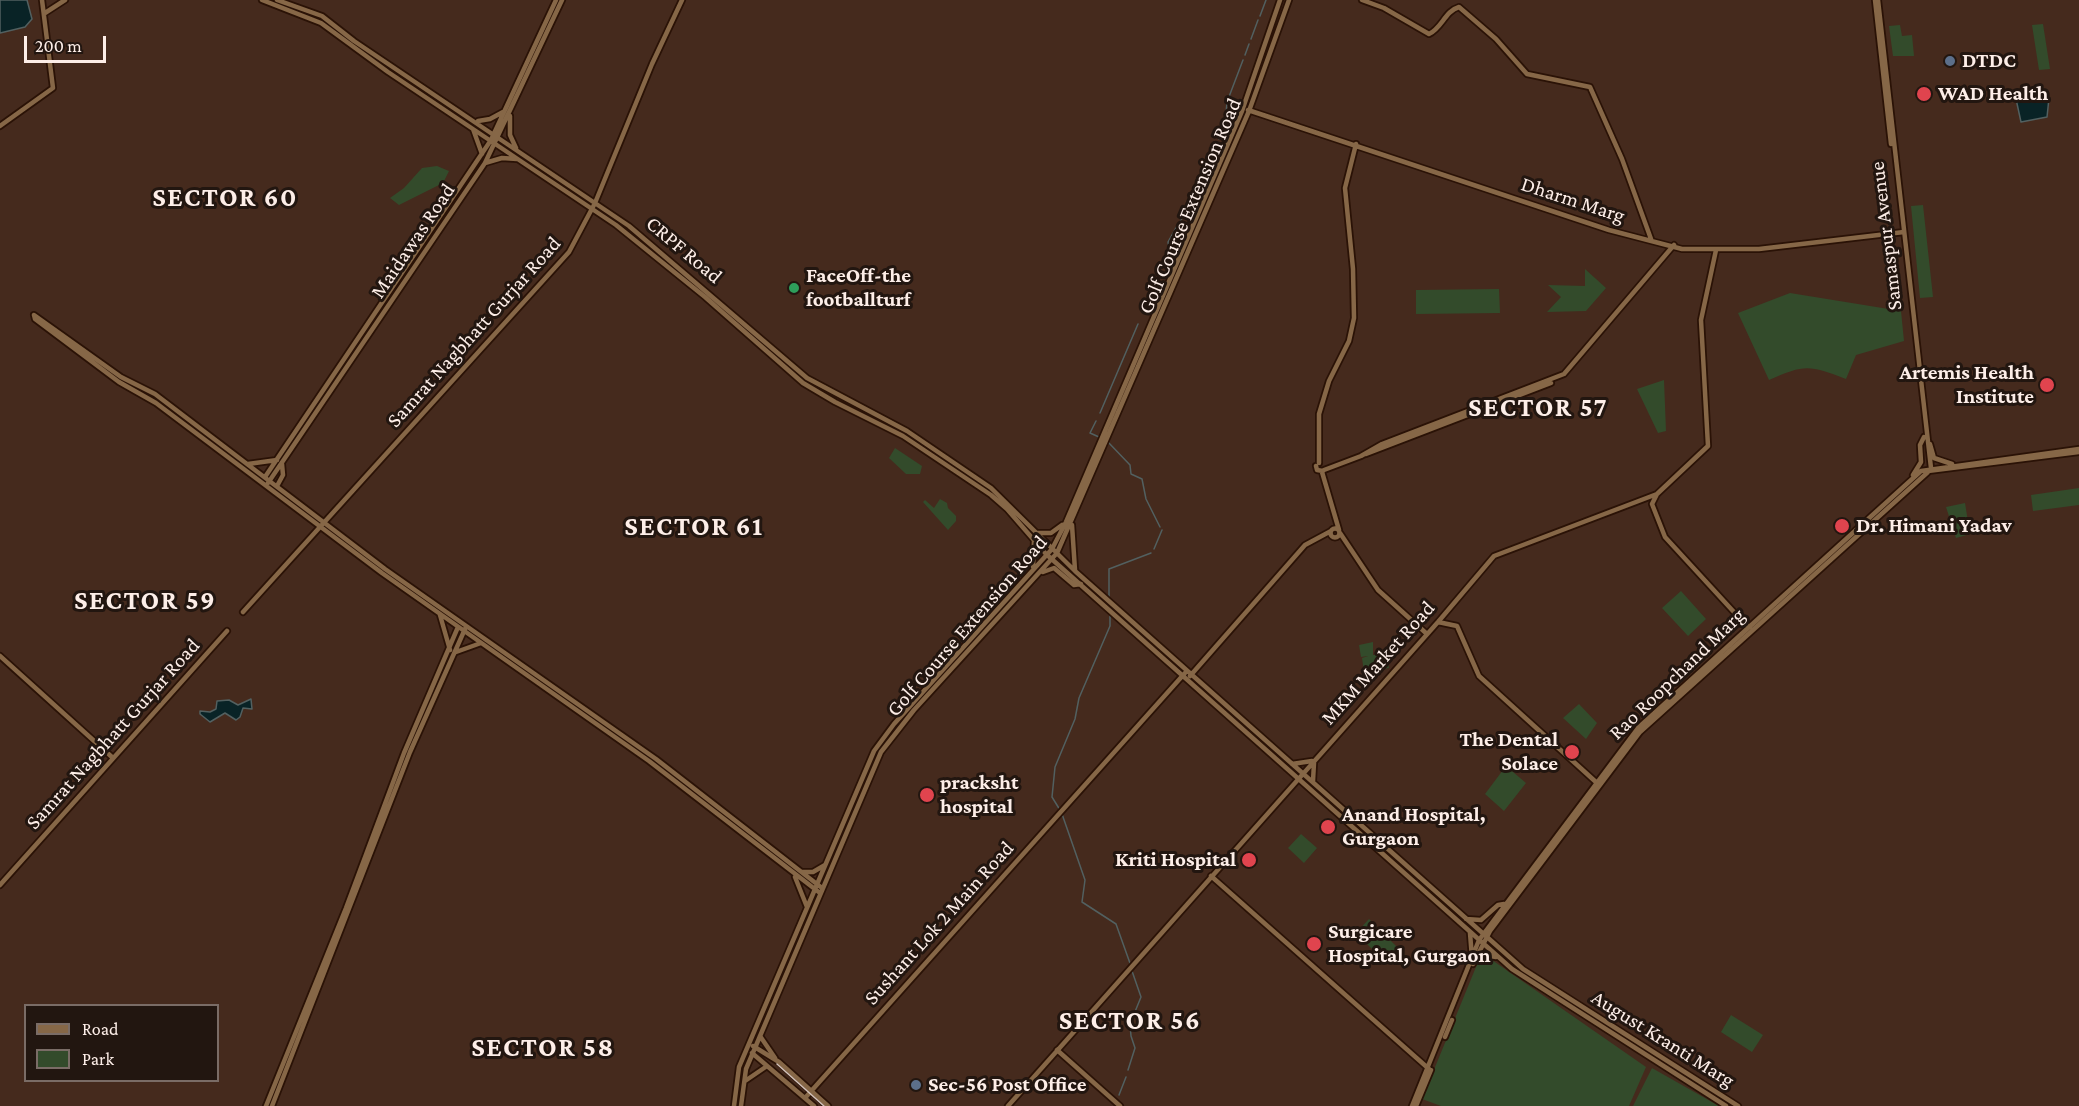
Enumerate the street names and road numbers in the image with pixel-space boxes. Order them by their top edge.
street label: Golf Course Extension Road [1133,94,1247,318]
street label: Samaspur Avenue [1864,160,1908,312]
street label: Dharm Marg [1518,171,1628,229]
street label: Maidawas Road [365,179,461,303]
street label: CRPF Road [641,211,727,289]
street label: Samrat Nagbhatt Gurjar Road [382,231,566,433]
street label: Golf Course Extension Road [881,530,1053,722]
street label: MKM Market Road [1316,596,1440,730]
street label: Rao Roopchand Marg [1604,603,1750,745]
street label: Samrat Nagbhatt Gurjar Road [21,633,205,835]
street label: Sushant Lok 2 Main Road [859,836,1019,1010]
street label: August Kranti Marg [1587,985,1739,1093]

